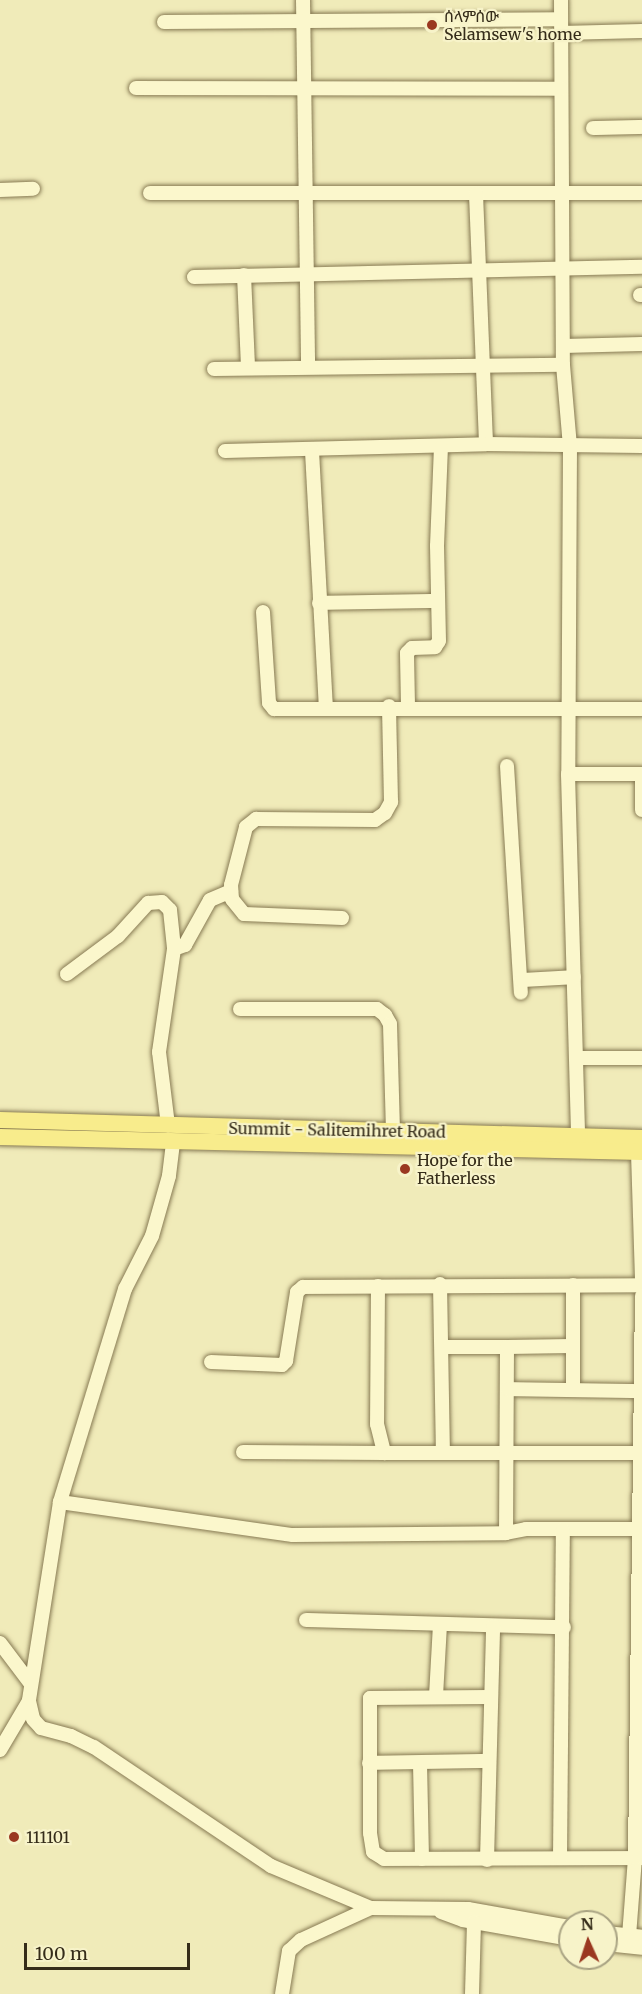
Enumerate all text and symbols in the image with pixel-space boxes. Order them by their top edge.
place label: ሰላምሰው Selamsew's home [444,6,581,44]
marker: ሰላምሰው Selamsew's home [425,18,439,32]
street label: Summit - Salitemihret Road [228,1119,446,1141]
place label: Hope for the Fatherless [417,1150,513,1188]
marker: Hope for the Fatherless [398,1162,412,1176]
place label: 111101 [26,1827,70,1847]
marker: 111101 [7,1830,21,1844]
north arrow [558,1910,618,1970]
text: N [580,1914,594,1934]
scale bar [27,1931,194,1969]
text: 100 m [35,1942,88,1965]

